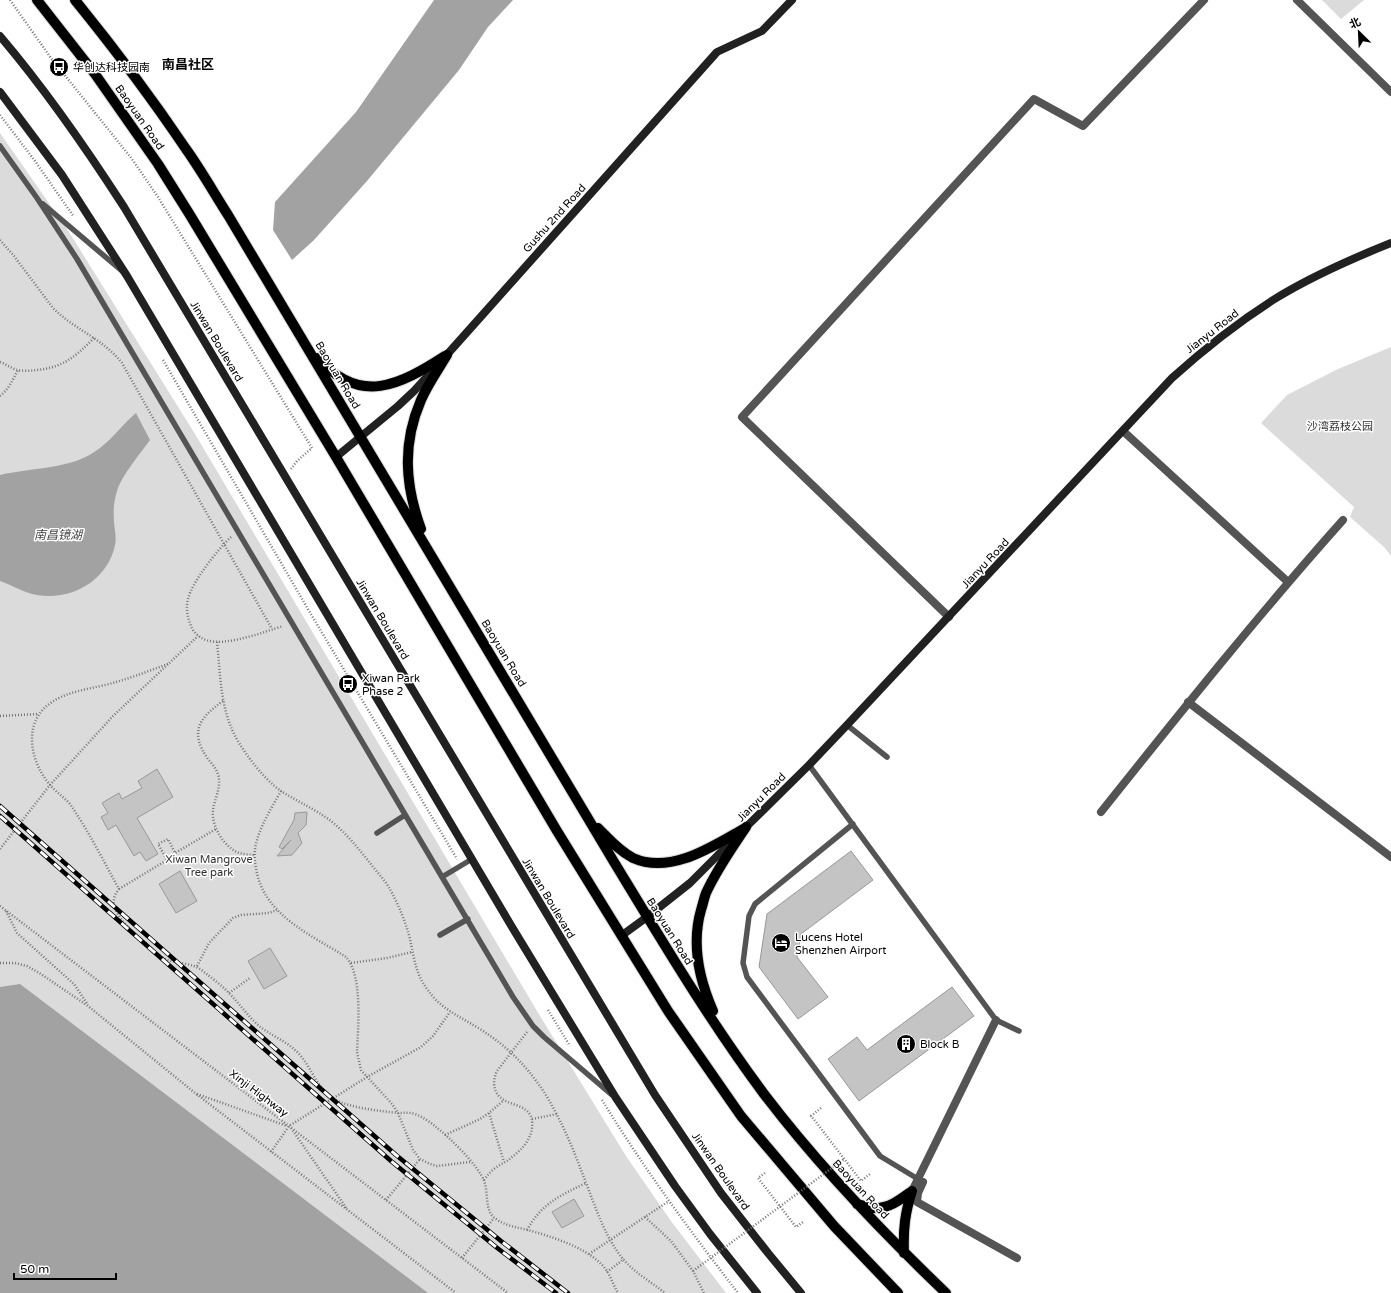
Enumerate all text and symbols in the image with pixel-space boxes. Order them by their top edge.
north arrow [1339,12,1379,52]
text: 北 [1347,15,1363,31]
bus stop icon: 华创达科技园南 [48,56,70,78]
district label: 南昌社区 [162,57,214,73]
place label: 华创达科技园南 [73,61,150,74]
street label: Baoyuan Road [112,82,167,152]
street label: Gushu 2nd Road [520,181,589,255]
street label: Jinwan Boulevard [187,299,246,384]
street label: Jianyu Road [1183,307,1241,356]
street label: Baoyuan Road [312,339,363,411]
park label: 沙湾荔枝公园 [1307,420,1373,433]
water label: 南昌镜湖 [34,528,84,542]
street label: Jianyu Road [959,536,1012,591]
street label: Jinwan Boulevard [353,577,412,662]
street label: Baoyuan Road [478,617,529,689]
place label: Xiwan Park Phase 2 [362,672,420,698]
bus stop icon: Xiwan Park Phase 2 [337,673,359,695]
street label: Jianyu Road [734,770,789,824]
park label: Xiwan Mangrove Tree park [165,853,253,879]
street label: Jinwan Boulevard [519,856,578,941]
street label: Baoyuan Road [644,895,695,967]
place label: Lucens Hotel Shenzhen Airport [795,931,886,957]
hotel icon: Lucens Hotel Shenzhen Airport [770,932,792,954]
building icon: Block B [895,1033,917,1055]
place label: Block B [920,1038,960,1051]
street label: Xinji Highway [227,1067,291,1120]
street label: Jinwan Boulevard [689,1130,752,1213]
street label: Baoyuan Road [830,1157,891,1222]
scale bar [14,1255,116,1281]
text: 50 m [20,1262,49,1276]

